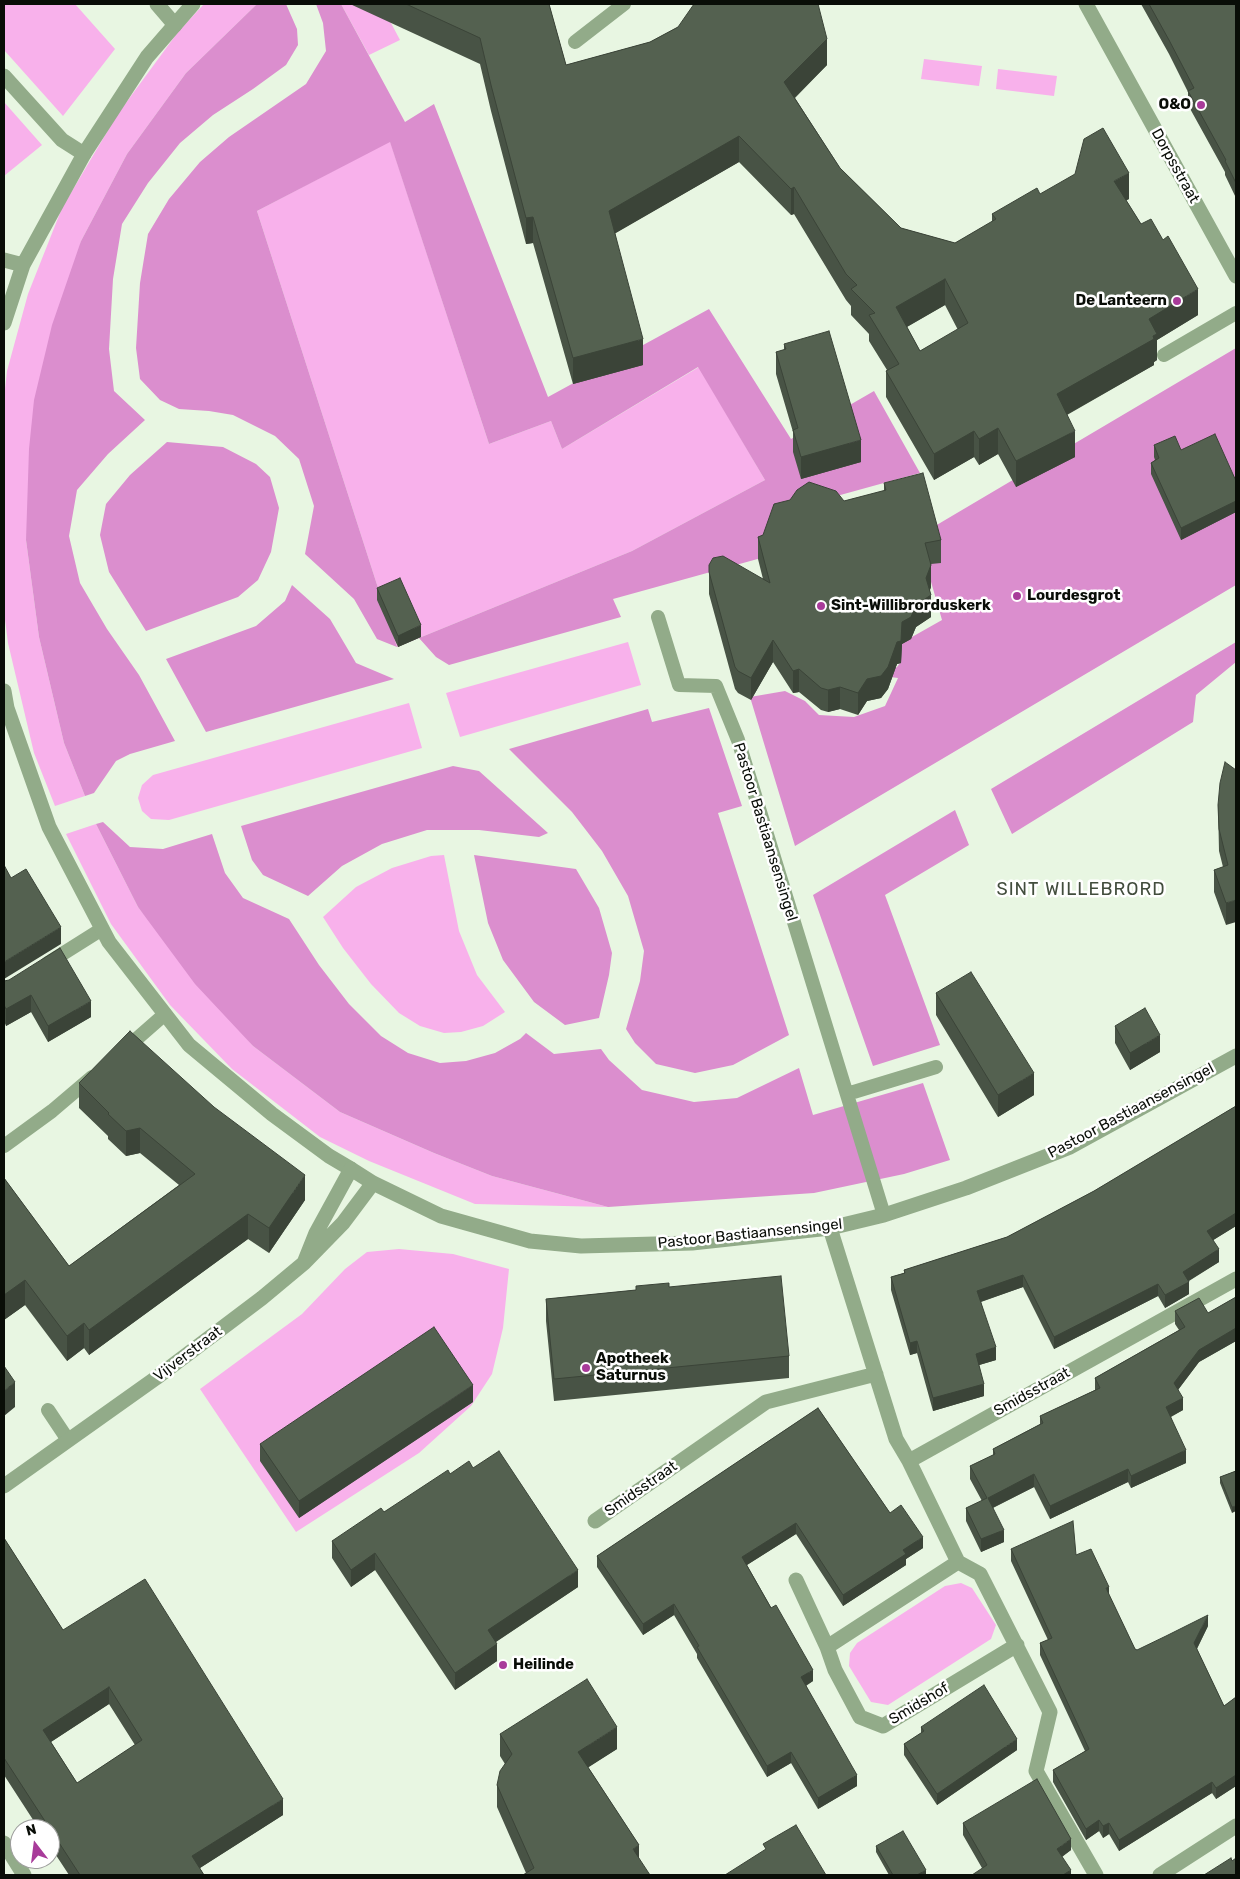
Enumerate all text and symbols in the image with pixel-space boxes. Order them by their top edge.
place label: O&O [1159,96,1191,114]
marker: O&O [1195,99,1207,111]
street label: Dorpsstraat [1147,125,1203,207]
place label: De Lanteern [1076,292,1167,310]
marker: De Lanteern [1171,295,1183,307]
place label: Lourdesgrot [1027,587,1120,605]
marker: Lourdesgrot [1011,590,1023,602]
place label: Sint-Willibrorduskerk [831,597,991,615]
marker: Sint-Willibrorduskerk [815,600,827,612]
street label: Pastoor Bastiaansensingel [729,741,801,923]
district label: SINT WILLEBRORD [995,879,1167,901]
street label: Pastoor Bastiaansensingel [1045,1060,1217,1162]
street label: Pastoor Bastiaansensingel [657,1215,843,1253]
street label: Vijverstraat [150,1323,226,1385]
place label: Apotheek Saturnus [596,1350,669,1385]
marker: Apotheek Saturnus [580,1362,592,1374]
street label: Smidsstraat [991,1364,1073,1420]
street label: Smidsstraat [601,1457,681,1521]
place label: Heilinde [513,1656,574,1674]
marker: Heilinde [497,1659,509,1671]
street label: Smidshof [886,1679,952,1729]
north arrow [10,1819,60,1869]
text: N [24,1820,38,1840]

